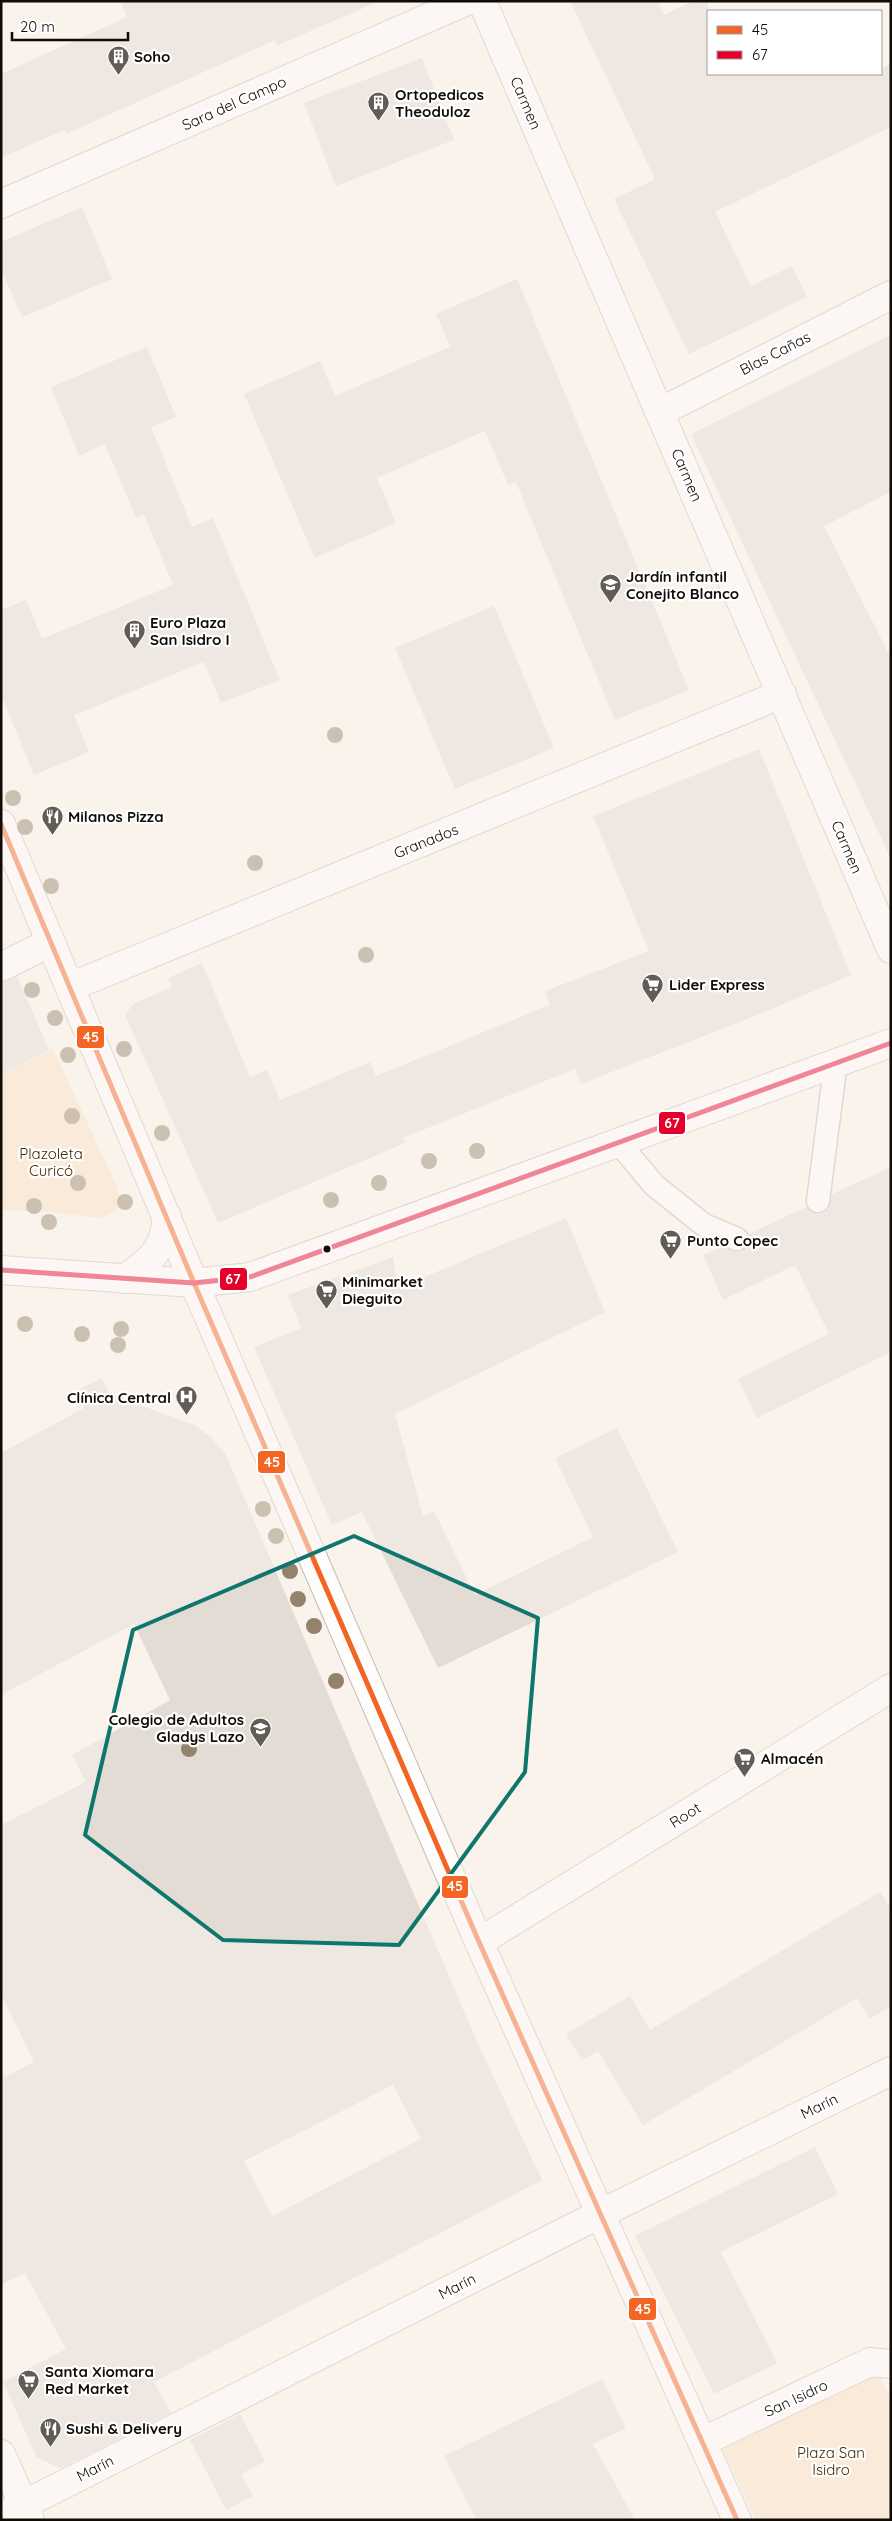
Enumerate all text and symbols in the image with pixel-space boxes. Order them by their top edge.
scale bar [12,10,129,42]
legend [707,10,882,75]
text: 20 m [20,17,55,36]
text: 45 [752,20,768,39]
building icon: Soho [106,44,130,75]
text: 67 [752,45,768,64]
place label: Soho [134,47,170,66]
street label: Sara del Campo [179,72,289,134]
street label: Carmen [506,74,546,132]
place label: Ortopedicos Theoduloz [395,85,484,121]
building icon: Ortopedicos Theoduloz [367,91,391,122]
street label: Blas Cañas [736,327,814,379]
street label: Carmen [667,446,707,504]
place label: Jardín infantil Conejito Blanco [626,567,739,603]
school or university icon: Jardín infantil Conejito Blanco [598,573,622,604]
place label: Euro Plaza San Isidro I [150,613,230,649]
building icon: Euro Plaza San Isidro I [122,619,146,650]
restaurant icon: Milanos Pizza [40,804,64,835]
place label: Milanos Pizza [68,807,164,826]
street label: Carmen [827,818,867,876]
street label: Granados [391,819,461,863]
supermarket icon: Lider Express [641,972,665,1003]
place label: Lider Express [669,975,765,994]
line badge: 45 [76,1025,105,1049]
text: 45 [83,1028,99,1046]
line badge: 67 [658,1111,686,1135]
text: 67 [664,1114,680,1132]
park label: Plazoleta Curicó [19,1144,83,1180]
supermarket icon: Punto Copec [659,1228,683,1259]
place label: Punto Copec [687,1231,778,1250]
unlabelled marker [322,1244,332,1254]
line badge: 67 [219,1267,248,1291]
text: 67 [225,1270,241,1288]
place label: Minimarket Dieguito [342,1272,423,1308]
supermarket icon: Minimarket Dieguito [314,1278,338,1309]
hospital icon: Clínica Central [175,1385,199,1416]
place label: Clínica Central [67,1388,171,1407]
line badge: 45 [257,1450,286,1474]
text: 45 [264,1453,280,1471]
place label: Colegio de Adultos Gladys Lazo [109,1710,244,1746]
school or university icon: Colegio de Adultos Gladys Lazo [248,1716,272,1747]
supermarket icon: Almacén [733,1746,757,1777]
place label: Almacén [761,1749,823,1768]
street label: Root [666,1798,704,1832]
line badge: 45 [441,1875,469,1899]
text: 45 [447,1877,463,1895]
street label: Marín [797,2089,841,2123]
street label: Marín [435,2269,479,2303]
line badge: 45 [628,2297,657,2321]
text: 45 [635,2300,651,2318]
place label: Santa Xiomara Red Market [45,2362,154,2398]
supermarket icon: Santa Xiomara Red Market [17,2368,41,2399]
street label: San Isidro [761,2375,831,2421]
restaurant icon: Sushi & Delivery [38,2416,62,2447]
place label: Sushi & Delivery [66,2419,182,2438]
park label: Plaza San Isidro [797,2443,865,2479]
street label: Marín [73,2451,117,2485]

